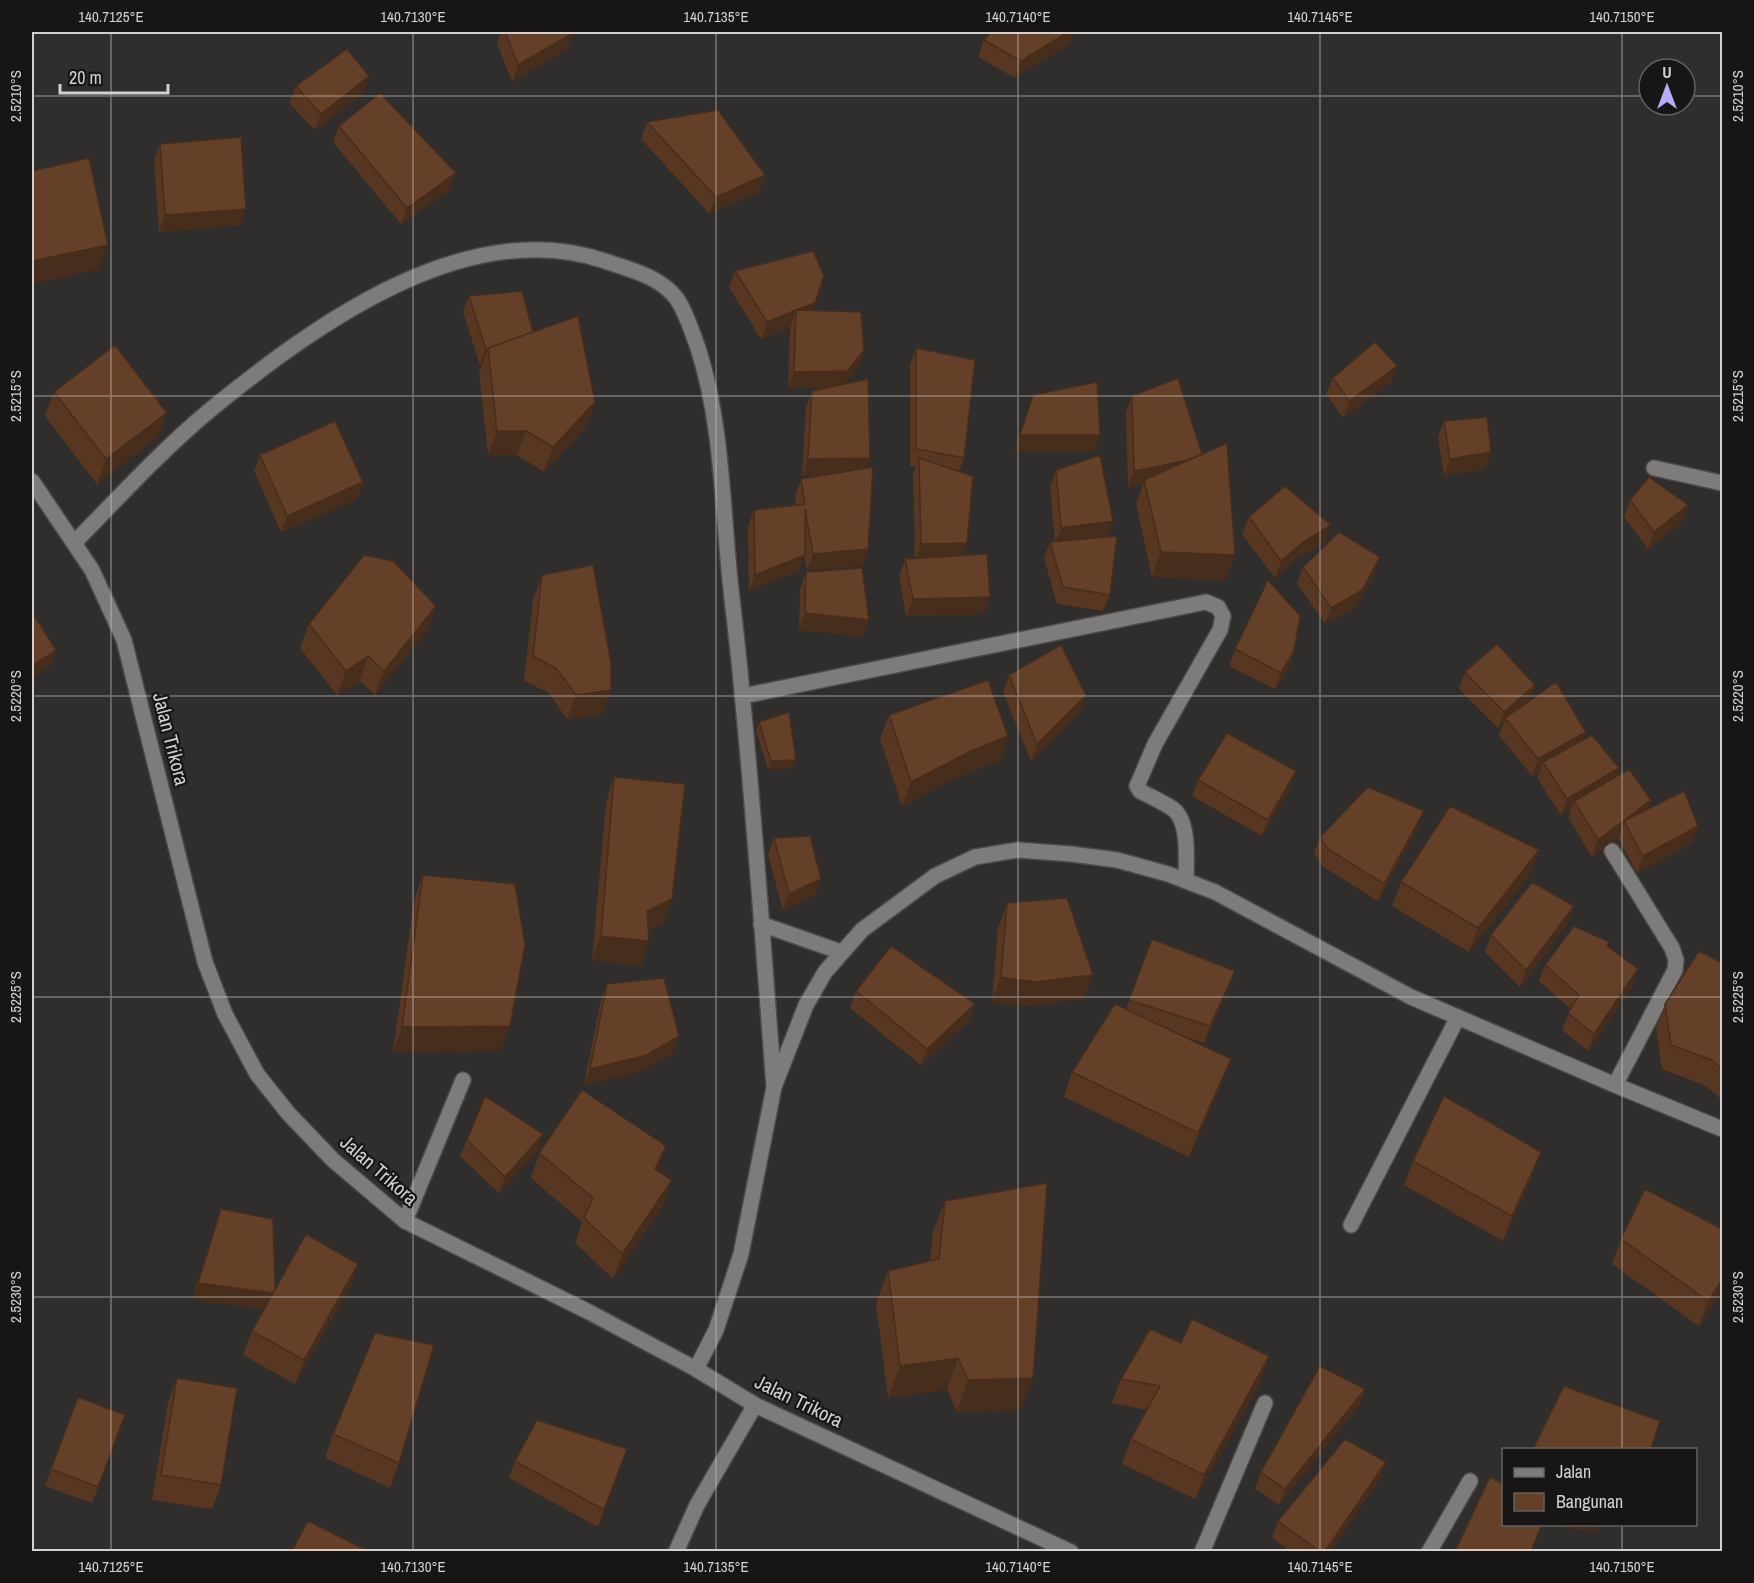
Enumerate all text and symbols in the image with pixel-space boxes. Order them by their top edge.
text: 140.7125°E [78,6,144,27]
text: 140.7130°E [380,6,446,27]
text: 140.7135°E [683,6,749,27]
text: 140.7140°E [985,6,1051,27]
text: 140.7145°E [1287,6,1353,27]
text: 140.7150°E [1589,6,1655,27]
scale bar [60,57,168,95]
north arrow [1637,57,1697,117]
text: U [1662,61,1672,83]
text: 20 m [69,65,102,90]
text: 2.5210°S [5,70,26,122]
text: 2.5210°S [1727,70,1748,122]
text: 2.5215°S [5,370,26,422]
text: 2.5215°S [1727,370,1748,422]
text: 2.5220°S [5,670,26,722]
text: 2.5220°S [1727,670,1748,722]
street label: Jalan Trikora [147,690,196,788]
text: 2.5225°S [5,971,26,1023]
text: 2.5225°S [1727,971,1748,1023]
street label: Jalan Trikora [335,1128,424,1211]
text: 2.5230°S [5,1271,26,1323]
text: 2.5230°S [1727,1271,1748,1323]
street label: Jalan Trikora [751,1368,848,1433]
legend [1502,1448,1697,1526]
text: Jalan [1556,1459,1591,1484]
text: Bangunan [1556,1489,1623,1514]
text: 140.7125°E [78,1556,144,1577]
text: 140.7130°E [380,1556,446,1577]
text: 140.7135°E [683,1556,749,1577]
text: 140.7140°E [985,1556,1051,1577]
text: 140.7145°E [1287,1556,1353,1577]
text: 140.7150°E [1589,1556,1655,1577]

